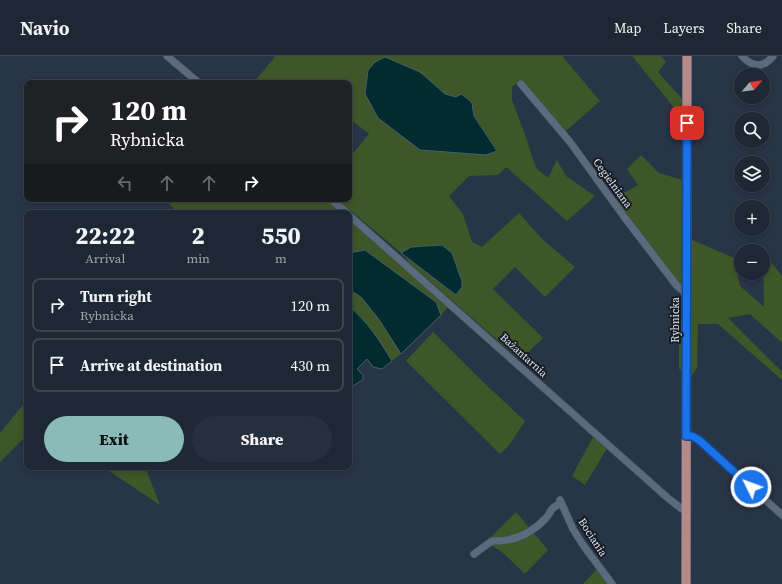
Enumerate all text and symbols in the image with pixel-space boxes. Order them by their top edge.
text: Navio [20,15,70,41]
text: Map [614,18,641,38]
text: Layers [663,18,705,38]
text: Share [727,18,762,38]
north arrow [734,68,770,104]
map controls [734,68,770,280]
text: 120 m [110,91,187,129]
icon: right [44,96,96,148]
pin [670,106,704,140]
icon: arrive [676,112,698,134]
button: search [734,112,770,148]
text: Rybnicka [110,127,184,152]
street label: Cegielniana [589,155,636,212]
button: layers [734,156,770,192]
icon: left [114,172,136,194]
icon: ahead [156,172,178,194]
icon: ahead [198,172,220,194]
icon: right [240,172,262,194]
button: + [734,200,770,236]
text: 22:22 [75,219,135,252]
text: 2 [192,219,205,252]
text: 550 [261,219,301,252]
button: − [734,244,770,280]
text: Arrival [85,250,125,267]
text: min [186,250,210,267]
text: m [275,250,287,267]
text: Turn right [80,286,152,307]
icon: right [46,294,68,316]
text: 120 m [290,295,330,316]
street label: Rybnicka [668,297,683,343]
text: Rybnicka [80,307,134,324]
street label: Bażantarnia [497,330,551,381]
icon: arrive [46,354,68,376]
text: Arrive at destination [80,355,222,376]
text: 430 m [290,355,330,376]
button: Exit [44,416,184,462]
button: Share [192,416,332,462]
position arrow [730,466,772,508]
street label: Bociania [575,515,611,560]

